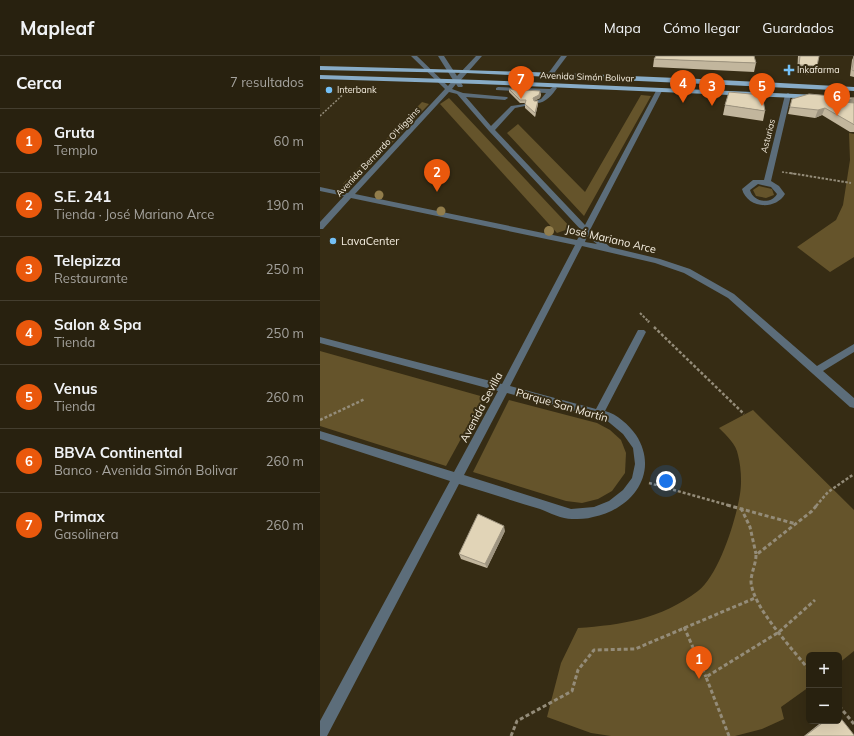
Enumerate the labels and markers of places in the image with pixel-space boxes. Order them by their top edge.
place label: Inkafarma [797,64,840,75]
marker: Inkafarma [784,65,794,75]
pin: 7 [508,66,534,99]
pin: 4 [670,70,696,103]
pin: 3 [699,73,725,106]
pin: 5 [749,73,775,106]
pin: 6 [824,83,850,116]
place label: Interbank [337,84,377,95]
marker: Interbank [324,85,334,95]
pin: 2 [424,159,450,192]
place label: LavaCenter [341,234,399,248]
marker: LavaCenter [328,236,338,246]
pin: 1 [686,646,712,679]

